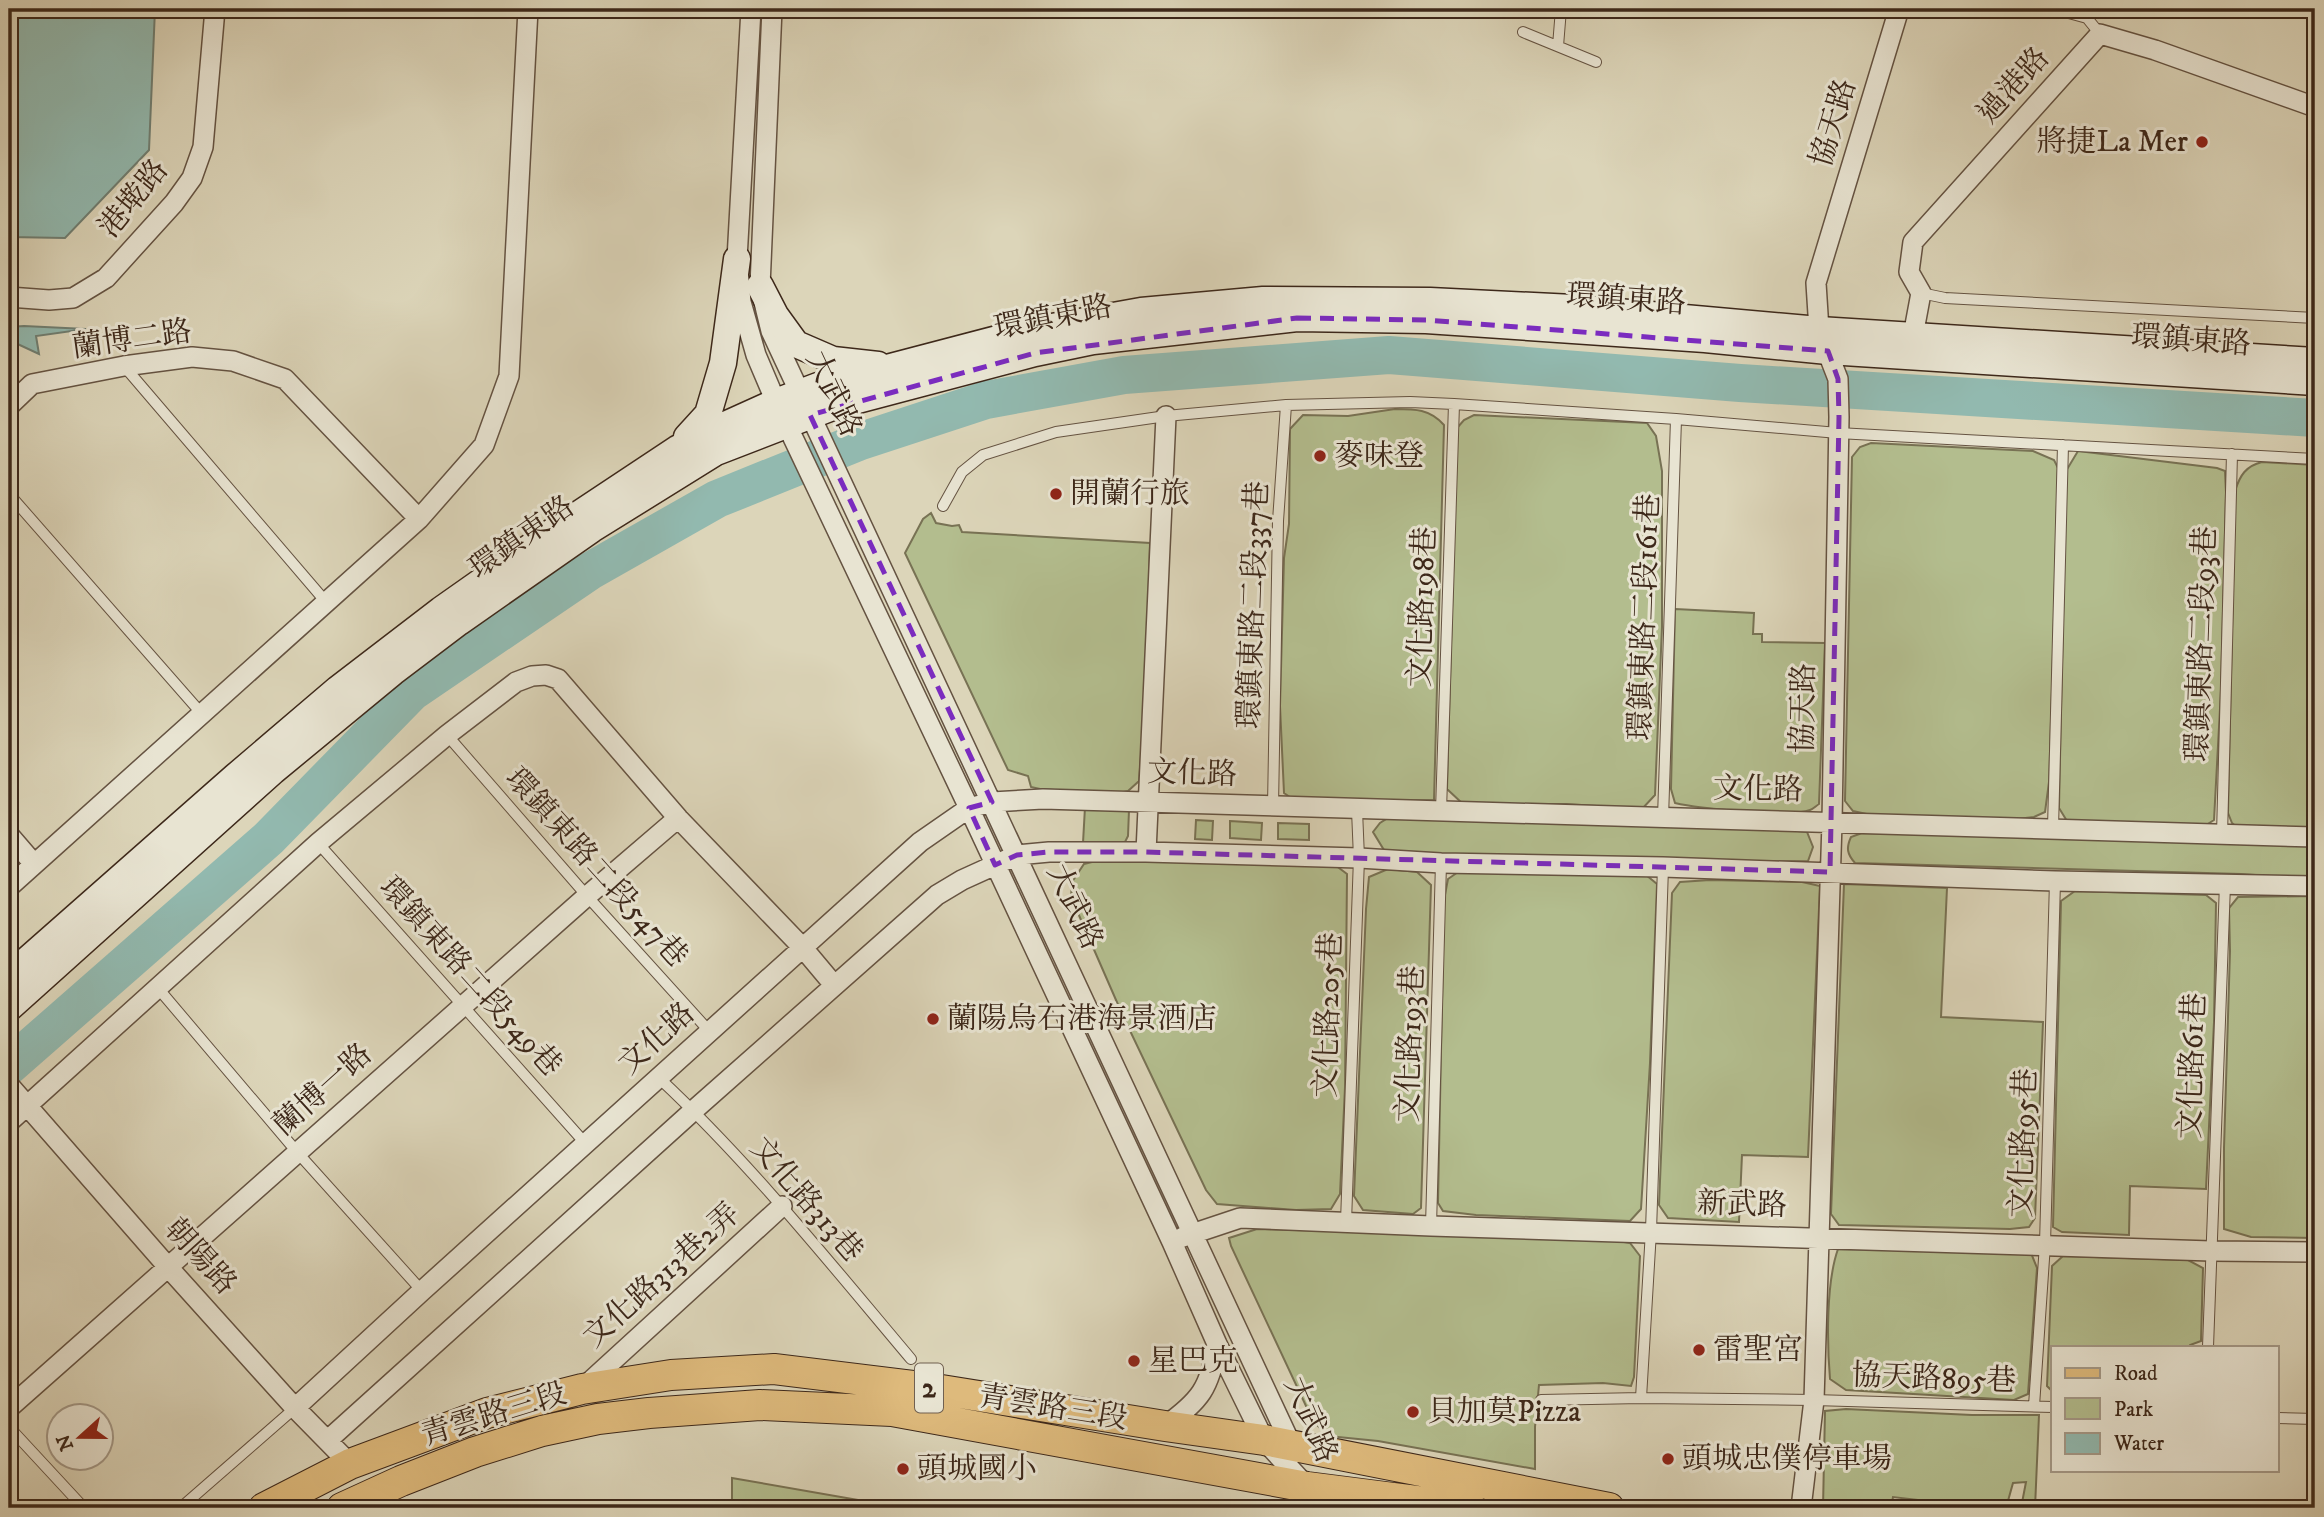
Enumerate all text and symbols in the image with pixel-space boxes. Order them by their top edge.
street label: 過港路 [1970,40,2058,132]
street label: 協天路 [1803,75,1865,171]
place label: 將捷La Mer [2037,124,2188,161]
marker: 將捷La Mer [2194,134,2210,150]
street label: 港墘路 [91,152,177,246]
street label: 環鎮東路 [1565,277,1687,323]
street label: 環鎮東路 [991,288,1115,348]
street label: 蘭博二路 [70,313,194,367]
street label: 環鎮東路 [2130,318,2252,364]
street label: 大武路 [797,345,869,443]
place label: 麥味登 [1334,438,1424,475]
marker: 麥味登 [1312,448,1328,464]
place label: 開蘭行旅 [1070,476,1190,513]
street label: 環鎮東路二段337巷 [1231,480,1277,730]
marker: 開蘭行旅 [1048,486,1064,502]
street label: 環鎮東路 [462,488,582,588]
street label: 環鎮東路二段161巷 [1622,493,1668,741]
street label: 環鎮東路二段93巷 [2179,525,2225,763]
street label: 文化路198巷 [1402,526,1444,688]
street label: 協天路 [1785,663,1823,753]
street label: 文化路 [1146,754,1238,794]
street label: 環鎮東路二段547巷 [497,761,695,975]
street label: 文化路 [1713,771,1803,809]
street label: 大武路 [1038,858,1110,956]
street label: 環鎮東路二段549巷 [371,870,569,1084]
street label: 文化路205巷 [1308,932,1350,1098]
street label: 文化路193巷 [1390,965,1432,1123]
street label: 文化路61巷 [2172,992,2214,1140]
street label: 文化路 [611,995,703,1083]
place label: 蘭陽烏石港海景酒店 [947,1001,1217,1038]
marker: 蘭陽烏石港海景酒店 [925,1011,941,1027]
street label: 蘭博一路 [266,1036,380,1144]
street label: 文化路95巷 [2003,1067,2045,1219]
street label: 文化路313巷 [742,1130,870,1270]
street label: 新武路 [1696,1185,1788,1225]
street label: 文化路313巷2弄 [576,1196,748,1356]
street label: 朝陽路 [156,1211,244,1303]
place label: 雷聖宮 [1713,1332,1803,1369]
marker: 雷聖宮 [1691,1342,1707,1358]
place label: 星巴克 [1148,1343,1238,1380]
legend [2051,1346,2278,1472]
marker: 星巴克 [1126,1353,1142,1369]
street label: 協天路895巷 [1851,1358,2017,1400]
text: Road [2114,1361,2158,1387]
road number: 2 [915,1364,943,1412]
street label: 大武路 [1275,1371,1345,1469]
street label: 青雲路三段 [417,1375,571,1455]
street label: 青雲路三段 [976,1378,1130,1438]
place label: 貝加莫Pizza [1427,1394,1581,1431]
text: Park [2114,1397,2154,1423]
north arrow [46,1402,116,1472]
marker: 貝加莫Pizza [1405,1404,1421,1420]
text: N [52,1431,79,1454]
text: Water [2113,1431,2164,1457]
place label: 頭城忠僕停車場 [1682,1441,1892,1478]
place label: 頭城國小 [917,1451,1037,1488]
marker: 頭城忠僕停車場 [1660,1451,1676,1467]
marker: 頭城國小 [895,1461,911,1477]

